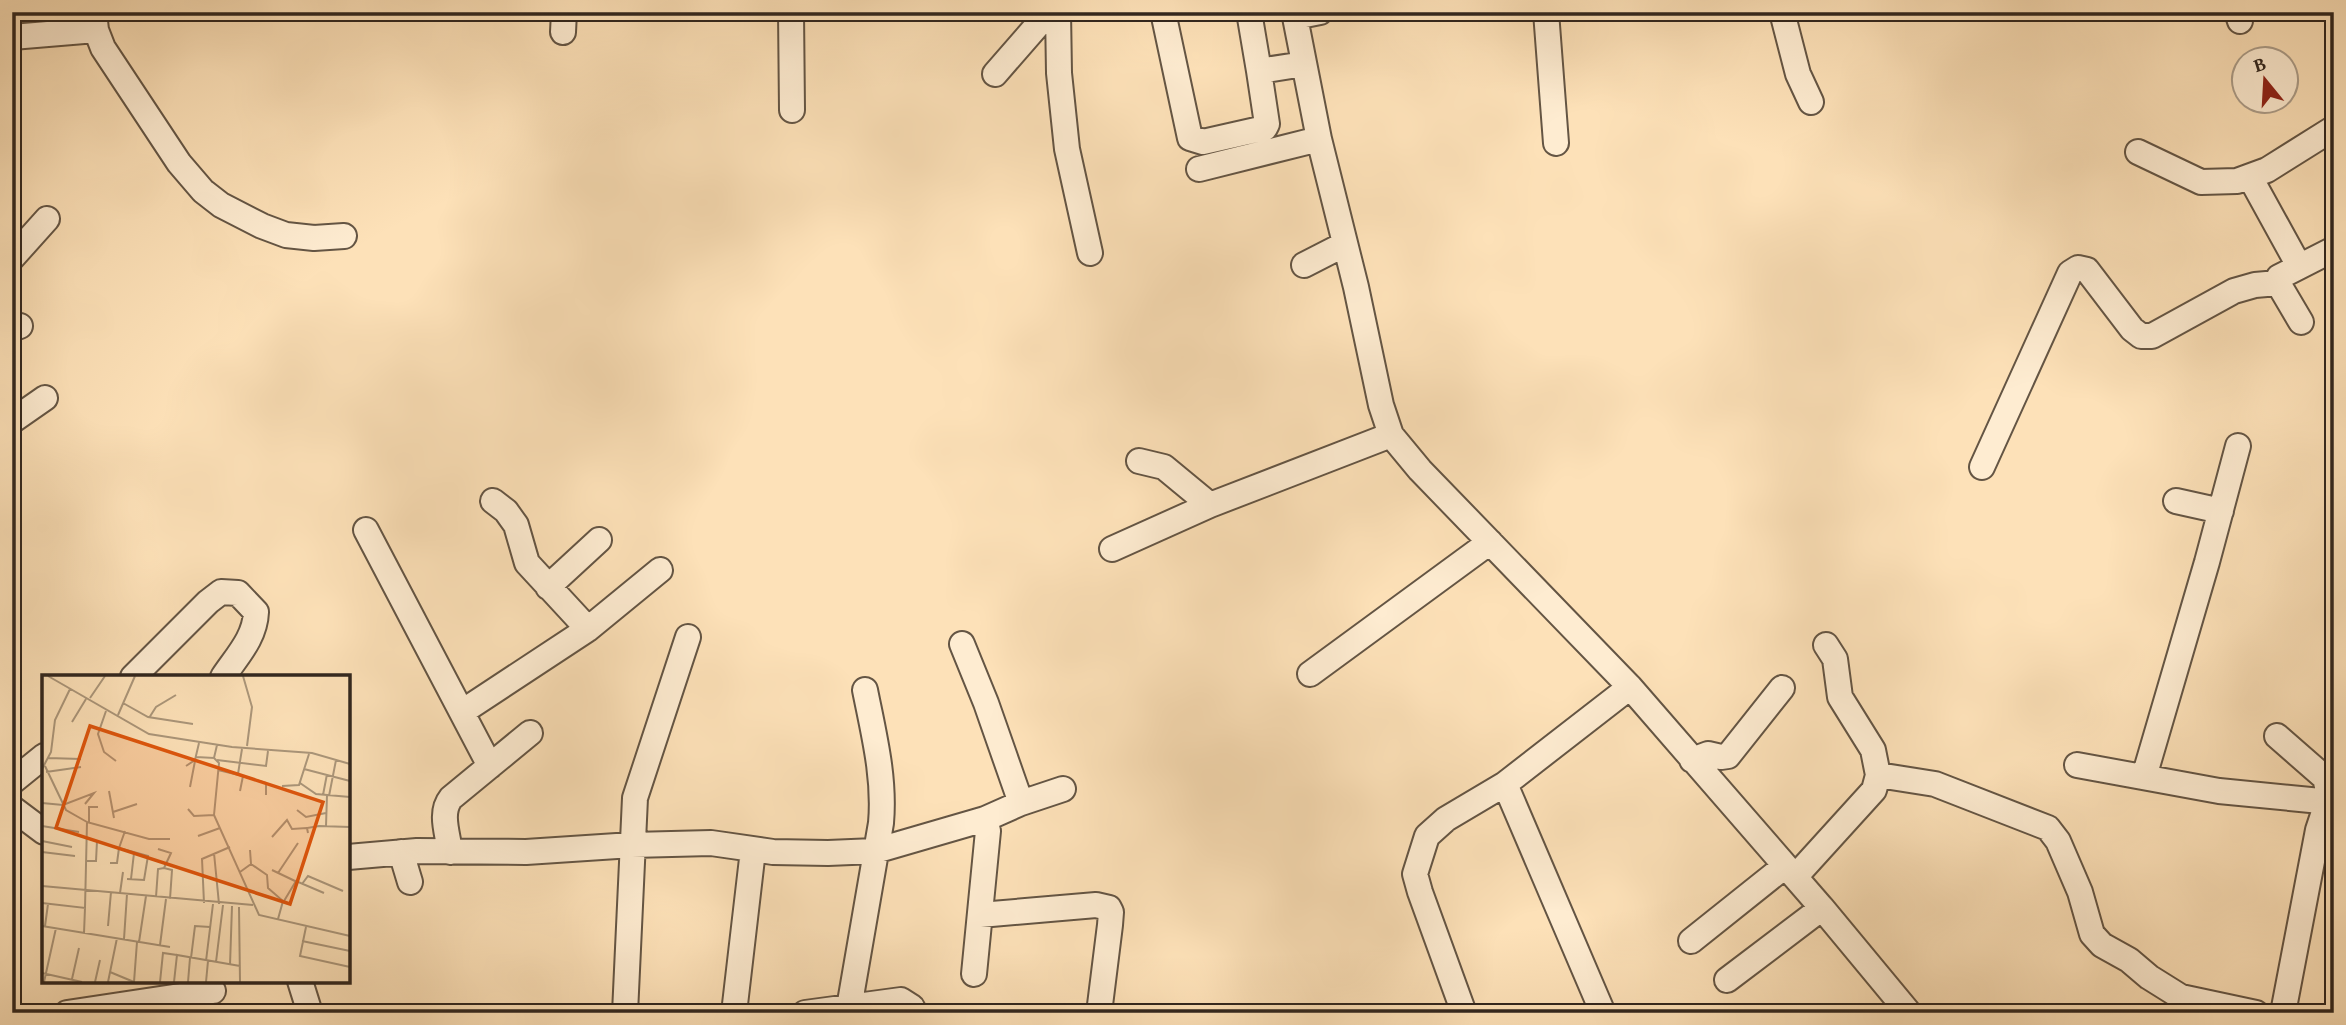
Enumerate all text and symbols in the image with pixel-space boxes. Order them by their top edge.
north arrow [2230,46,2300,116]
text: B [2250,49,2270,79]
inset map [42,675,350,983]

